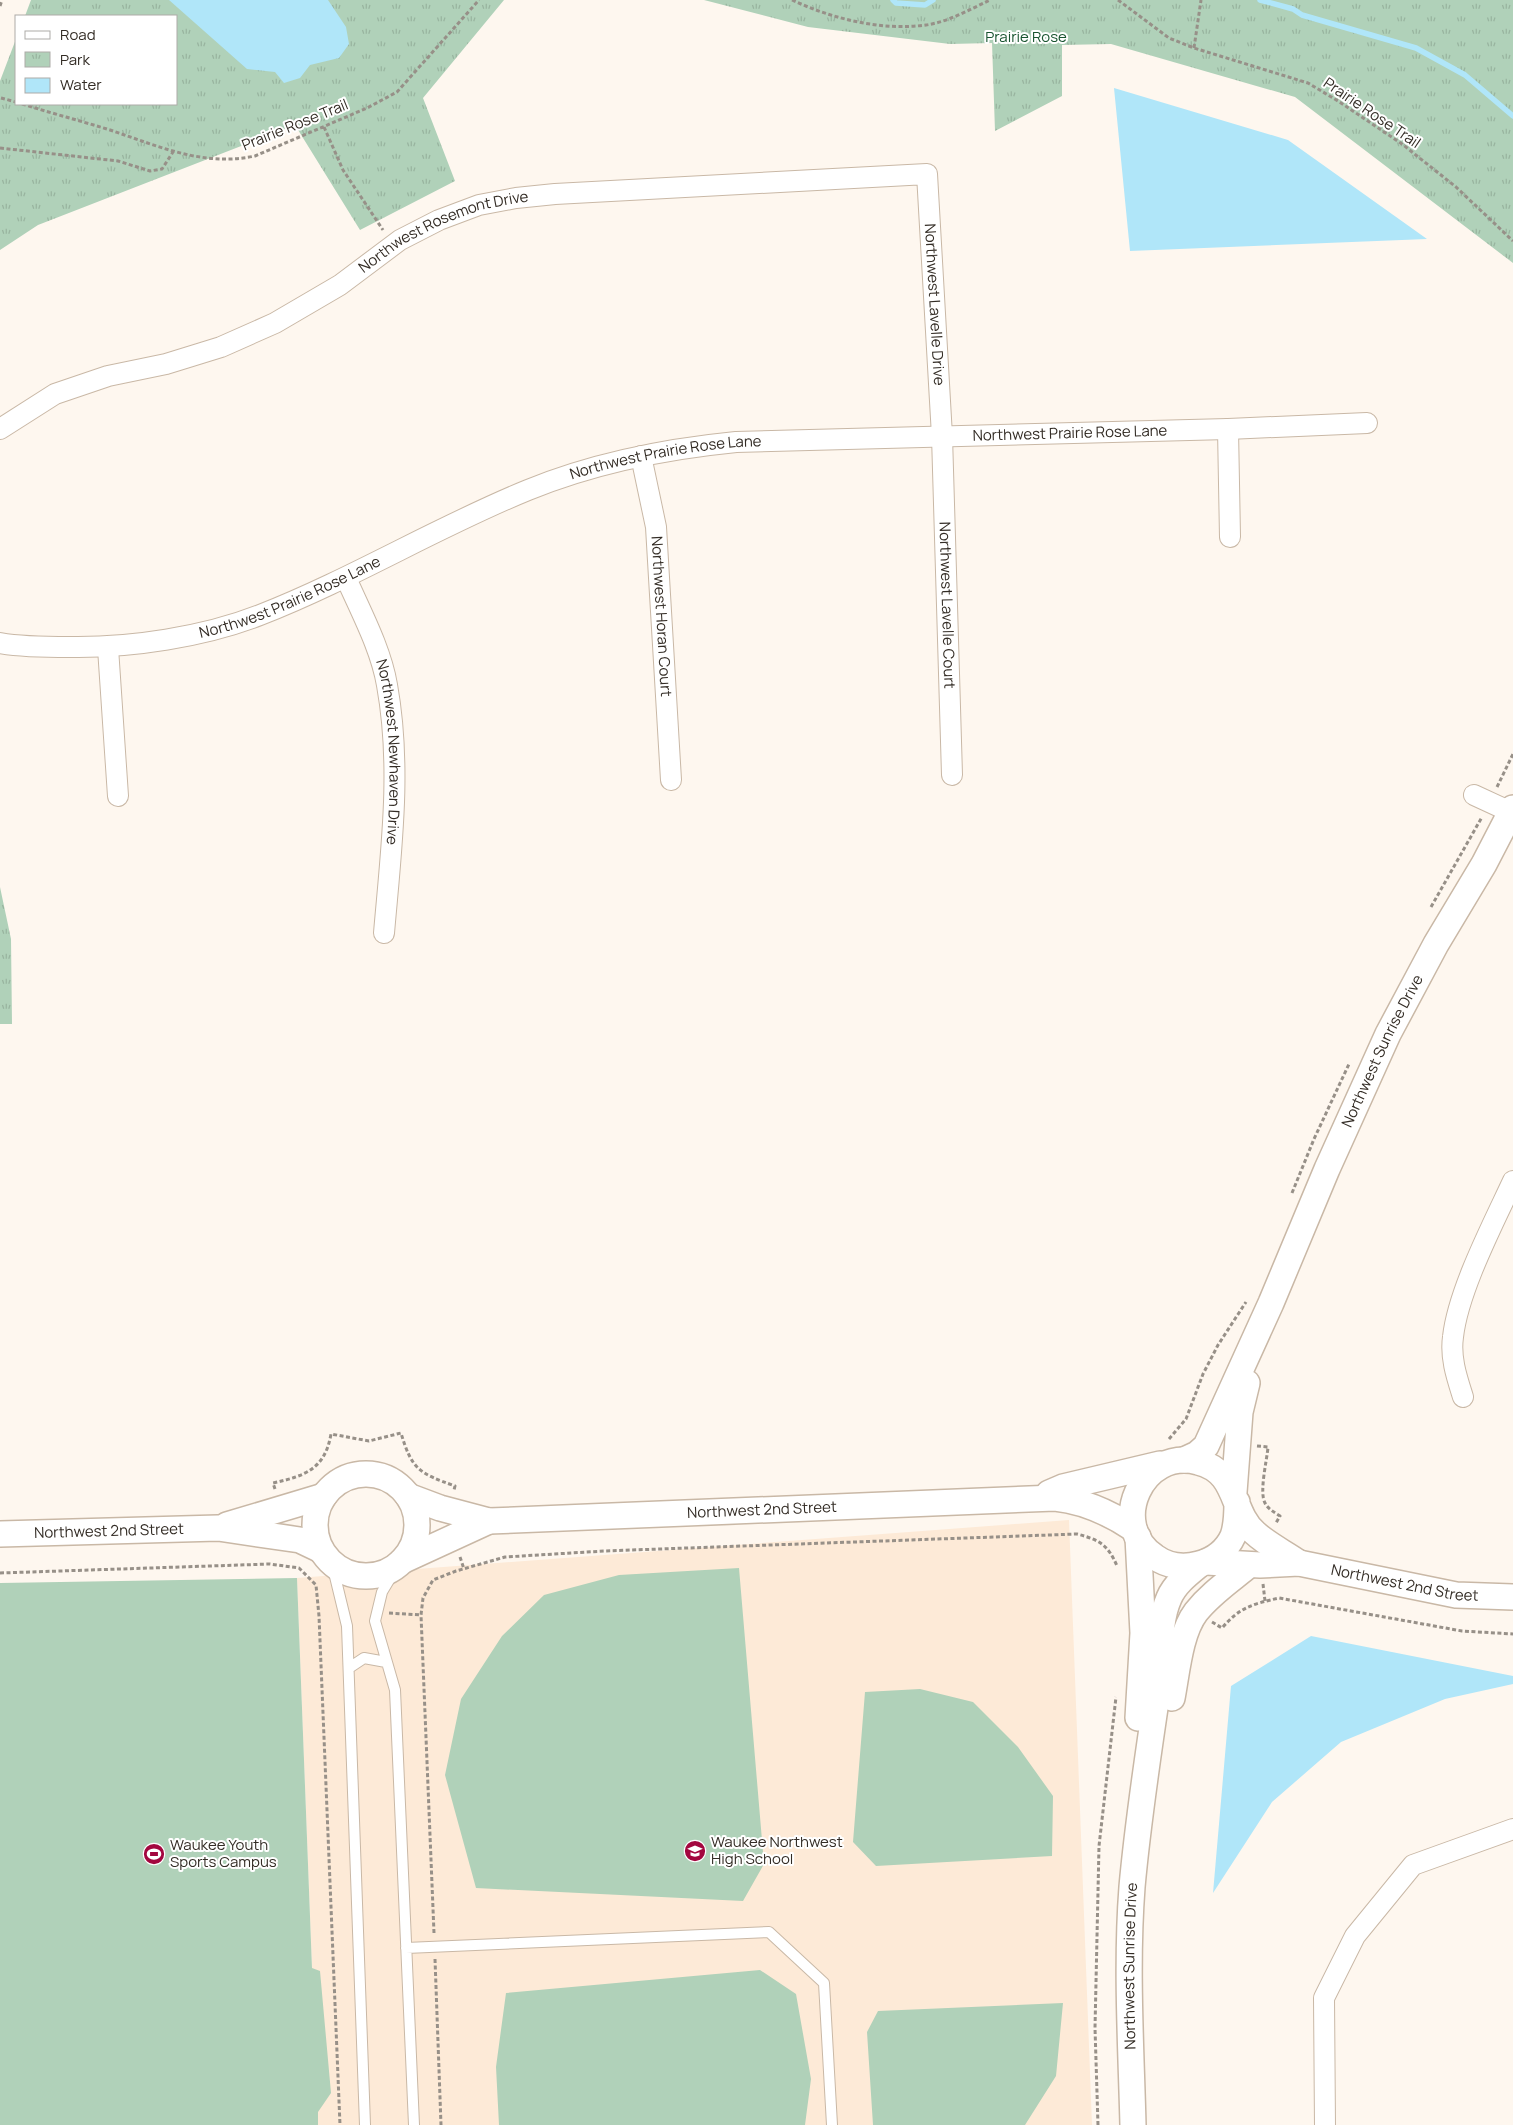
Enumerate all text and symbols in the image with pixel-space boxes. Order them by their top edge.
legend [15,15,178,105]
text: Road [60,24,96,45]
park label: Prairie Rose [985,26,1067,47]
text: Park [60,49,90,70]
street label: Prairie Rose Trail [1319,72,1425,153]
text: Water [60,74,102,95]
street label: Prairie Rose Trail [238,94,351,155]
street label: Northwest Rosemont Drive [354,186,529,278]
street label: Northwest Lavelle Drive [920,223,950,386]
street label: Northwest Prairie Rose Lane [972,420,1168,446]
street label: Northwest Prairie Rose Lane [567,430,762,484]
street label: Northwest Lavelle Court [935,521,960,689]
street label: Northwest Horan Court [647,535,677,697]
street label: Northwest Prairie Rose Lane [197,550,384,643]
street label: Northwest Newhaven Drive [371,657,406,846]
street label: Northwest Sunrise Drive [1336,971,1428,1131]
street label: Northwest 2nd Street [687,1496,837,1523]
street label: Northwest 2nd Street [34,1518,184,1543]
street label: Northwest 2nd Street [1329,1559,1479,1606]
place label: Waukee Northwest High School [711,1831,843,1869]
place label: Waukee Youth Sports Campus [170,1834,277,1872]
school or university icon: Waukee Northwest High School [683,1839,707,1863]
sports icon: Waukee Youth Sports Campus [142,1842,166,1866]
street label: Northwest Sunrise Drive [1118,1881,1142,2050]

